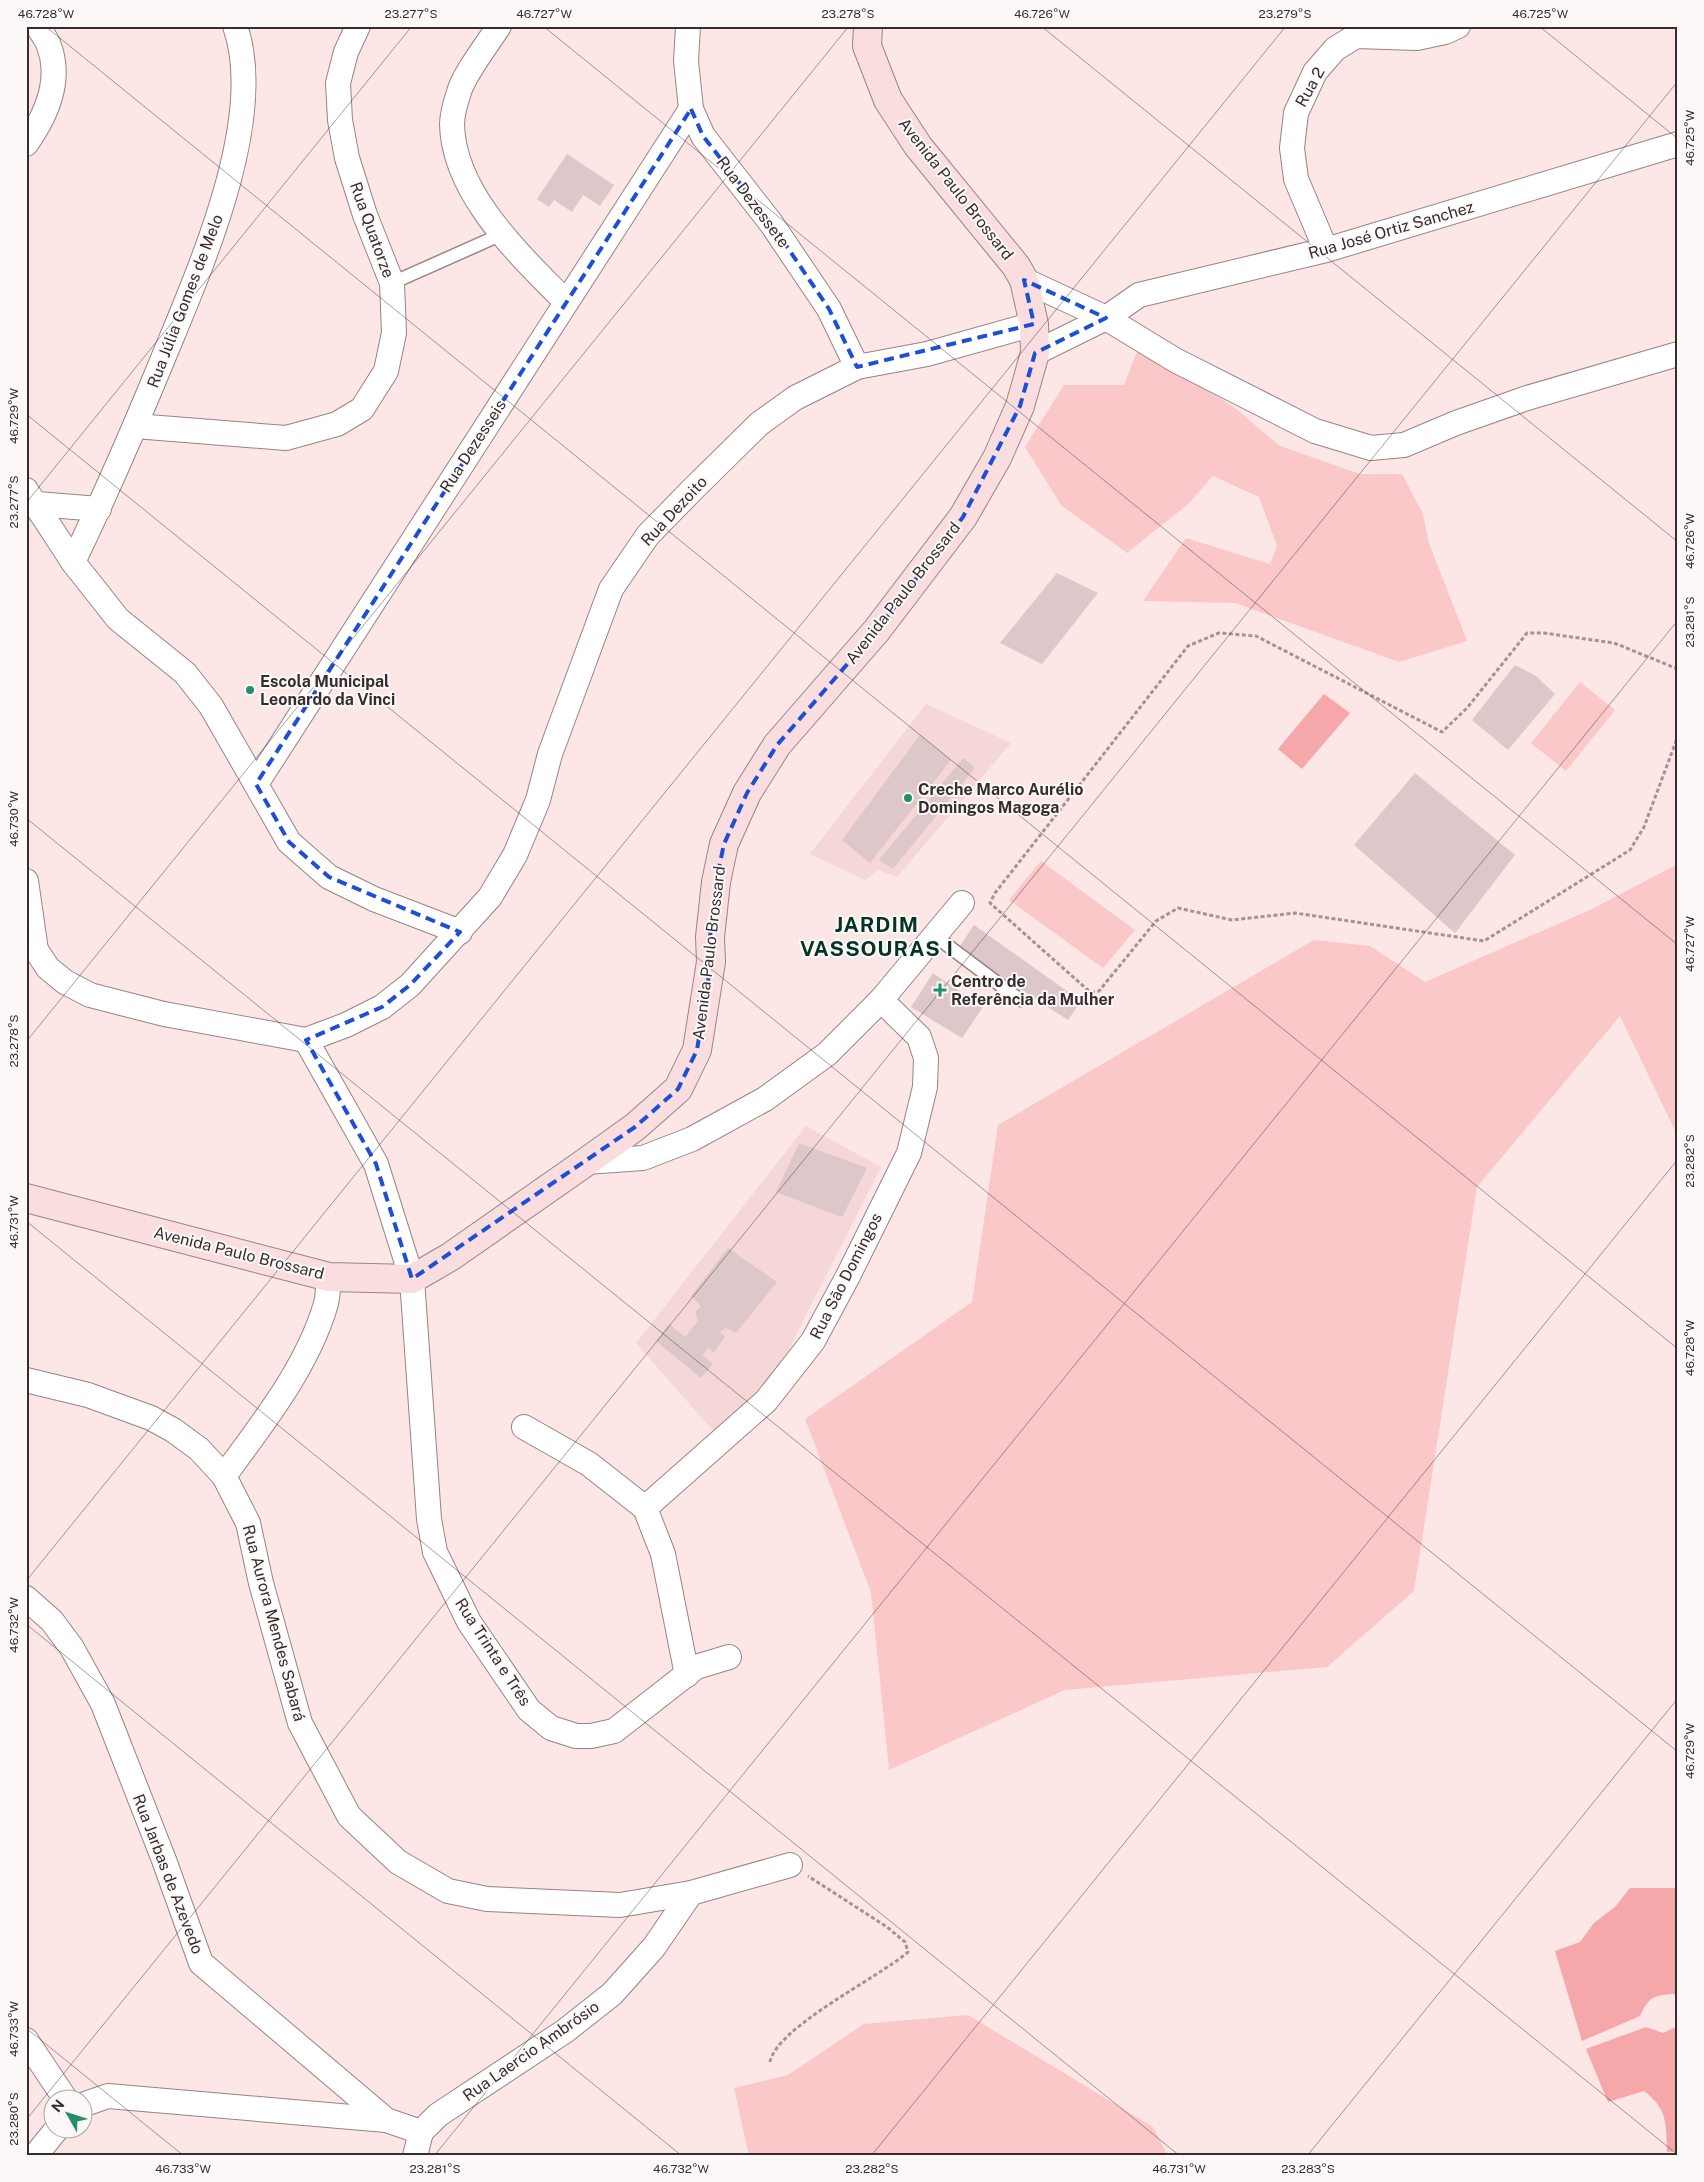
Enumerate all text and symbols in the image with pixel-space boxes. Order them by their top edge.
text: 46.728°W [18,7,75,21]
text: 23.277°S [385,7,437,21]
text: 46.727°W [516,7,572,21]
text: 23.278°S [821,7,875,21]
text: 46.726°W [1014,7,1071,21]
text: 23.279°S [1259,7,1311,21]
text: 46.725°W [1512,7,1569,21]
street label: Rua 2 [1291,64,1329,110]
text: 46.725°W [1683,109,1697,166]
street label: Avenida Paulo Brossard [895,114,1017,264]
street label: Rua Dezessete [713,153,793,251]
street label: Rua Quatorze [346,179,398,281]
street label: Rua José Ortiz Sanchez [1306,197,1476,263]
street label: Rua Júlia Gomes de Melo [143,212,227,390]
text: 46.729°W [7,387,21,444]
street label: Rua Dezesseis [436,396,510,496]
street label: Rua Dezoito [637,472,711,550]
text: 23.277°S [7,476,21,528]
text: 46.726°W [1683,512,1697,569]
street label: Avenida Paulo Brossard [842,518,964,668]
text: 23.281°S [1683,596,1697,648]
place label: Escola Municipal Leonardo da Vinci [260,672,395,709]
marker: Escola Municipal Leonardo da Vinci [244,684,256,696]
place label: Creche Marco Aurélio Domingos Magoga [918,780,1084,817]
text: 46.730°W [7,791,21,847]
marker: Creche Marco Aurélio Domingos Magoga [902,792,914,804]
street label: Avenida Paulo Brossard [689,865,729,1041]
district label: JARDIM VASSOURAS I [800,912,954,961]
text: 46.727°W [1683,916,1697,972]
place label: Centro de Referência da Mulher [951,972,1115,1009]
marker: Centro de Referência da Mulher [933,983,947,997]
text: 23.278°S [7,1014,21,1068]
text: 23.282°S [1683,1134,1697,1188]
text: 46.731°W [7,1195,21,1249]
street label: Rua São Domingos [806,1210,886,1342]
street label: Avenida Paulo Brossard [152,1223,326,1283]
text: 46.728°W [1683,1319,1697,1376]
street label: Rua Aurora Mendes Sabará [239,1523,309,1723]
street label: Rua Trinta e Três [451,1595,535,1709]
text: 46.732°W [7,1597,21,1653]
text: 46.729°W [1683,1722,1697,1779]
street label: Rua Jarbas de Azevedo [129,1791,207,1957]
street label: Rua Laercio Ambrósio [459,1997,603,2105]
text: 46.733°W [7,2000,21,2057]
north arrow [42,2090,92,2140]
text: 23.280°S [7,2092,21,2146]
text: N [48,2097,68,2115]
text: 46.733°W [155,2162,212,2176]
text: 23.281°S [409,2162,461,2176]
text: 46.732°W [653,2162,709,2176]
text: 23.282°S [845,2162,899,2176]
text: 46.731°W [1152,2162,1206,2176]
text: 23.283°S [1281,2162,1335,2176]

